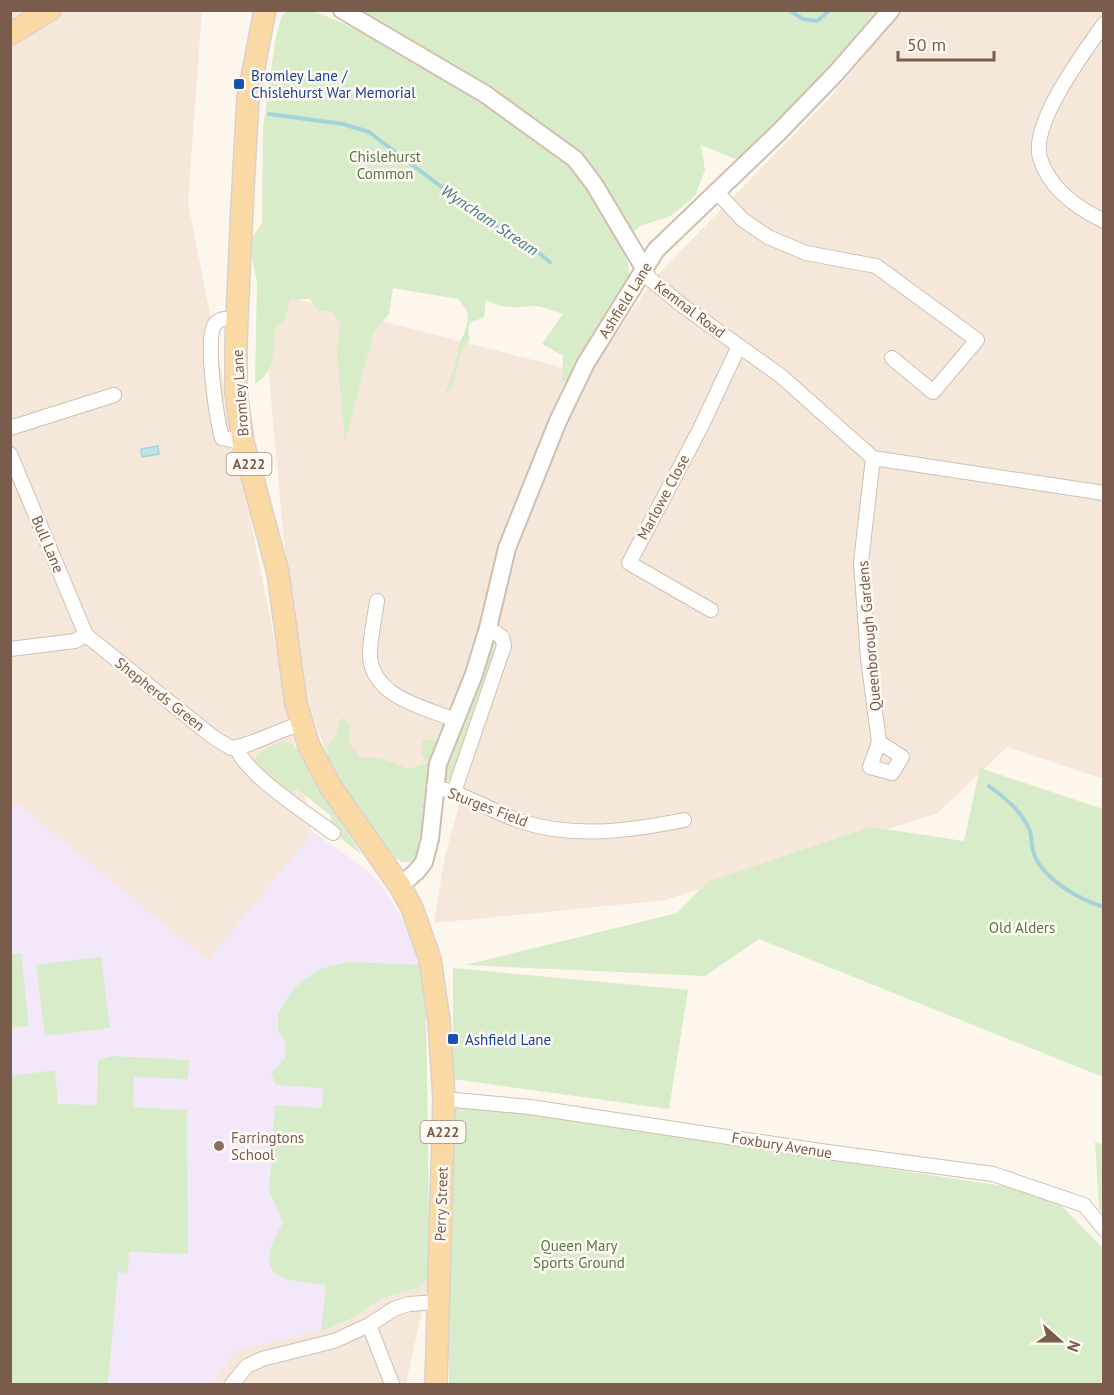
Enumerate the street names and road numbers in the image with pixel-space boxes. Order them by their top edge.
street label: Ashfield Lane [594,258,656,342]
street label: Kemnal Road [651,276,729,342]
street label: Bromley Lane [227,349,253,437]
street label: Marlowe Close [633,451,693,543]
road number: A222 [226,453,272,475]
street label: Bull Lane [27,513,69,575]
street label: Queenborough Gardens [853,560,885,712]
street label: Shepherds Green [111,653,209,735]
street label: Sturges Field [445,783,531,831]
road number: A222 [420,1121,466,1143]
street label: Foxbury Avenue [730,1128,834,1162]
street label: Perry Street [430,1166,452,1242]

